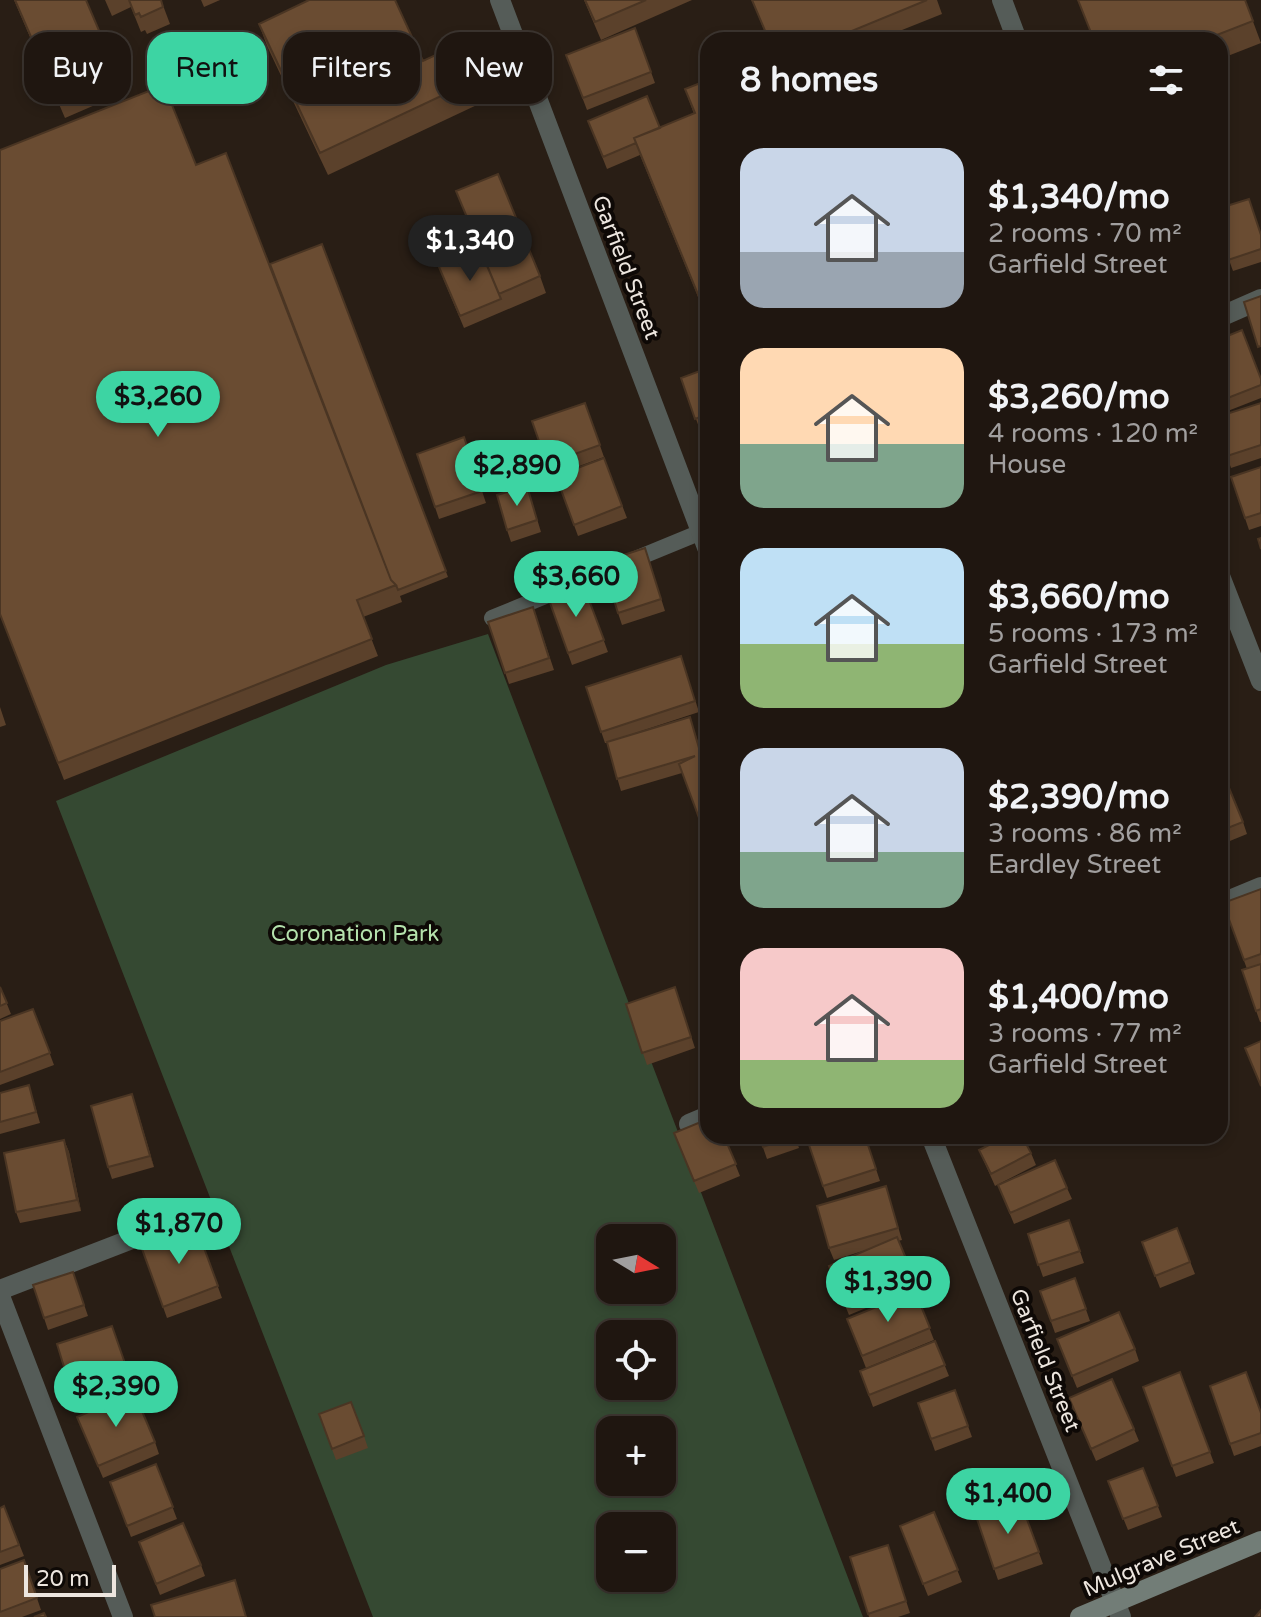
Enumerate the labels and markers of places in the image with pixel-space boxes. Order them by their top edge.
pin: $1,340 [405,215,535,283]
pin: $3,260 [93,371,223,439]
pin: $2,890 [452,440,582,508]
pin: $3,660 [511,551,641,619]
pin: $1,870 [114,1198,244,1266]
pin: $1,390 [823,1256,953,1324]
pin: $2,390 [51,1361,181,1429]
pin: $1,400 [943,1468,1073,1536]

